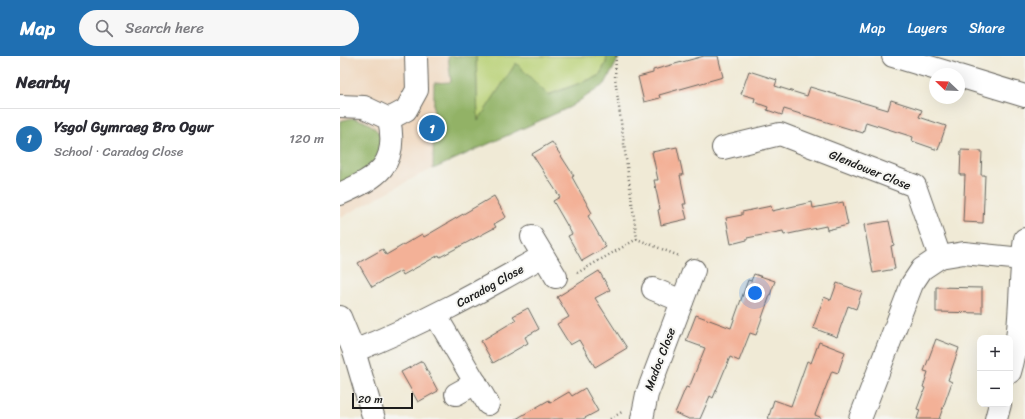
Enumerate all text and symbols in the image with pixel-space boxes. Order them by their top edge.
search box [79,10,359,46]
text: Map [20,12,55,45]
text: Search here [125,15,204,41]
text: Map [860,16,885,41]
text: Layers [907,16,947,41]
text: Share [969,16,1005,41]
icon: search [93,17,115,39]
text: Nearby [16,67,70,97]
north arrow [929,68,965,104]
pin: 1 [419,113,445,143]
text: Ysgol Gymraeg Bro Ogwr [54,114,213,140]
text: 1 [26,127,32,150]
text: 120 m [289,127,324,150]
text: School · Caradog Close [54,140,183,163]
street label: Glendower Close [826,144,914,196]
street label: Caradog Close [452,258,528,314]
your location [745,283,765,303]
street label: Madoc Close [638,324,682,394]
map controls [977,335,1013,407]
button: + [977,335,1013,371]
button: − [977,371,1013,407]
text: 20 m [358,390,383,409]
scale bar [352,391,413,410]

